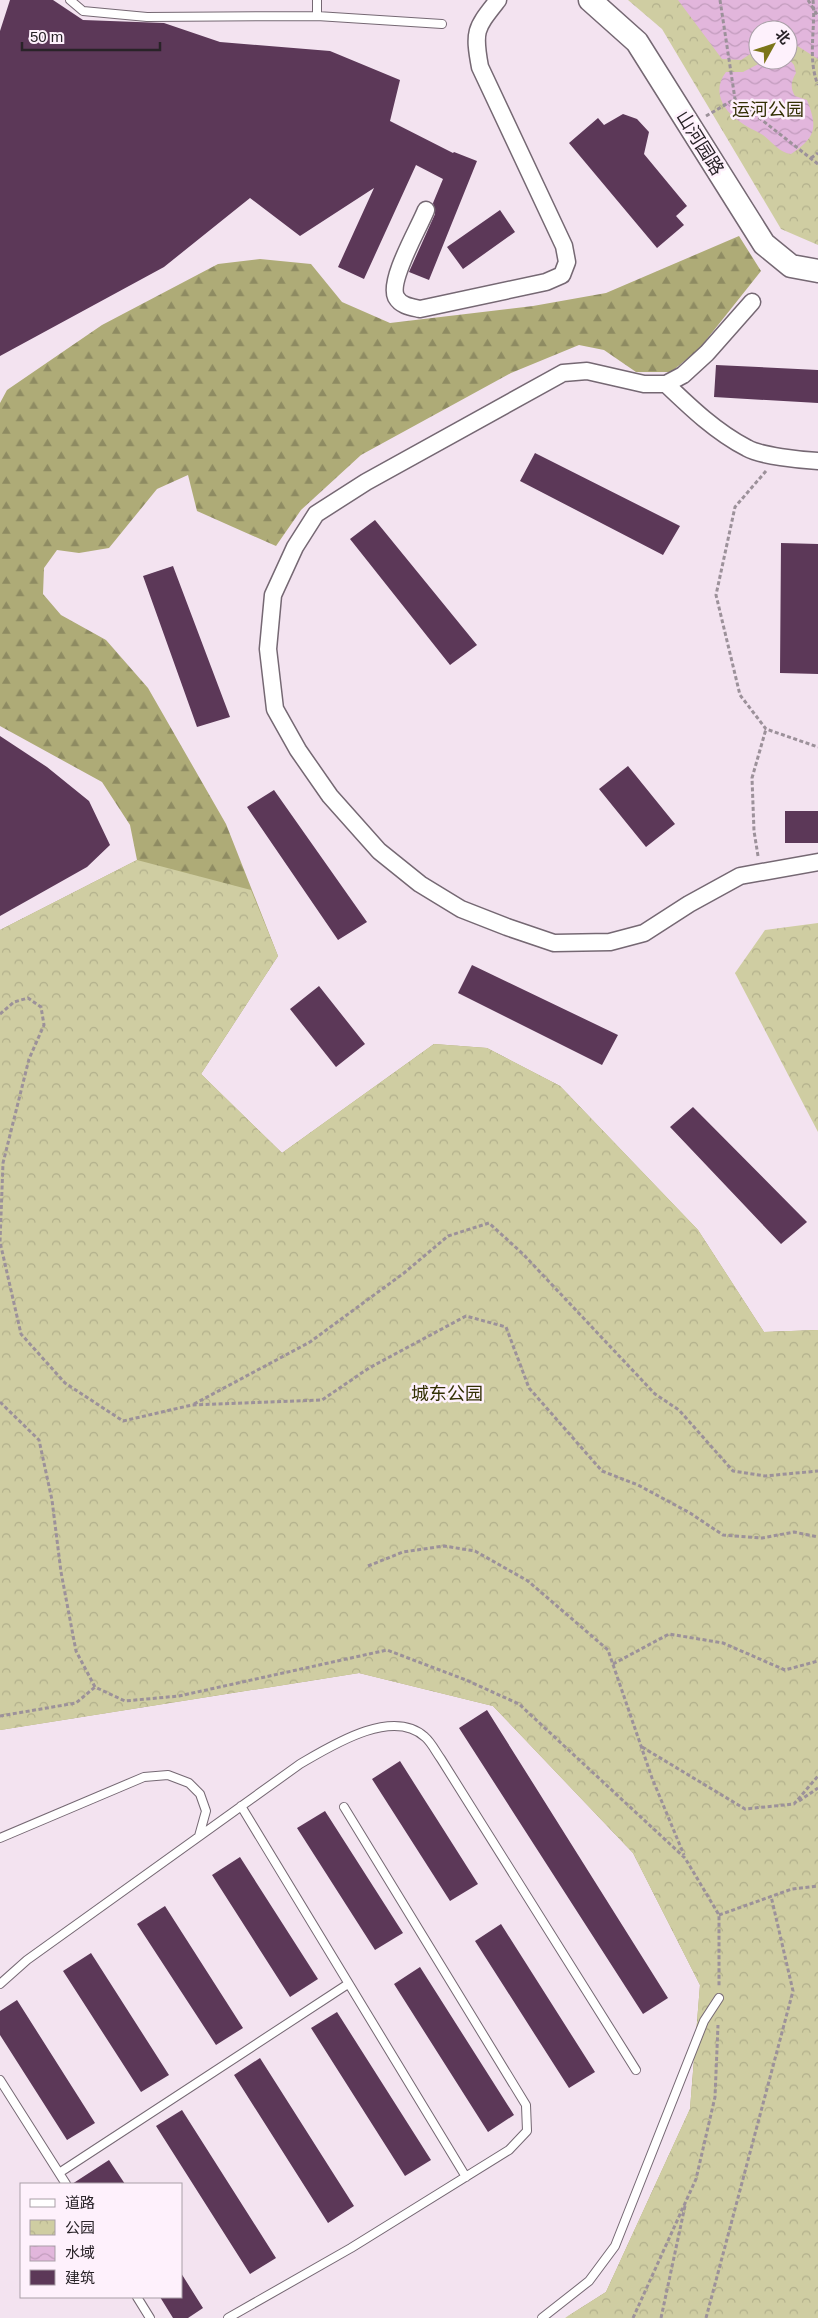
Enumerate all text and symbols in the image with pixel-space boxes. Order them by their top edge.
scale bar [22,20,160,52]
north arrow [748,20,798,70]
text: 北 [772,26,794,47]
text: 50 m [30,28,63,45]
park label: 运河公园 [732,100,804,120]
street label: 山河园路 [672,107,728,179]
park label: 城东公园 [411,1384,483,1404]
legend [20,2183,182,2298]
text: 道路 [65,2194,95,2211]
text: 公园 [65,2219,95,2236]
text: 水域 [65,2244,95,2261]
text: 建筑 [65,2269,95,2286]

